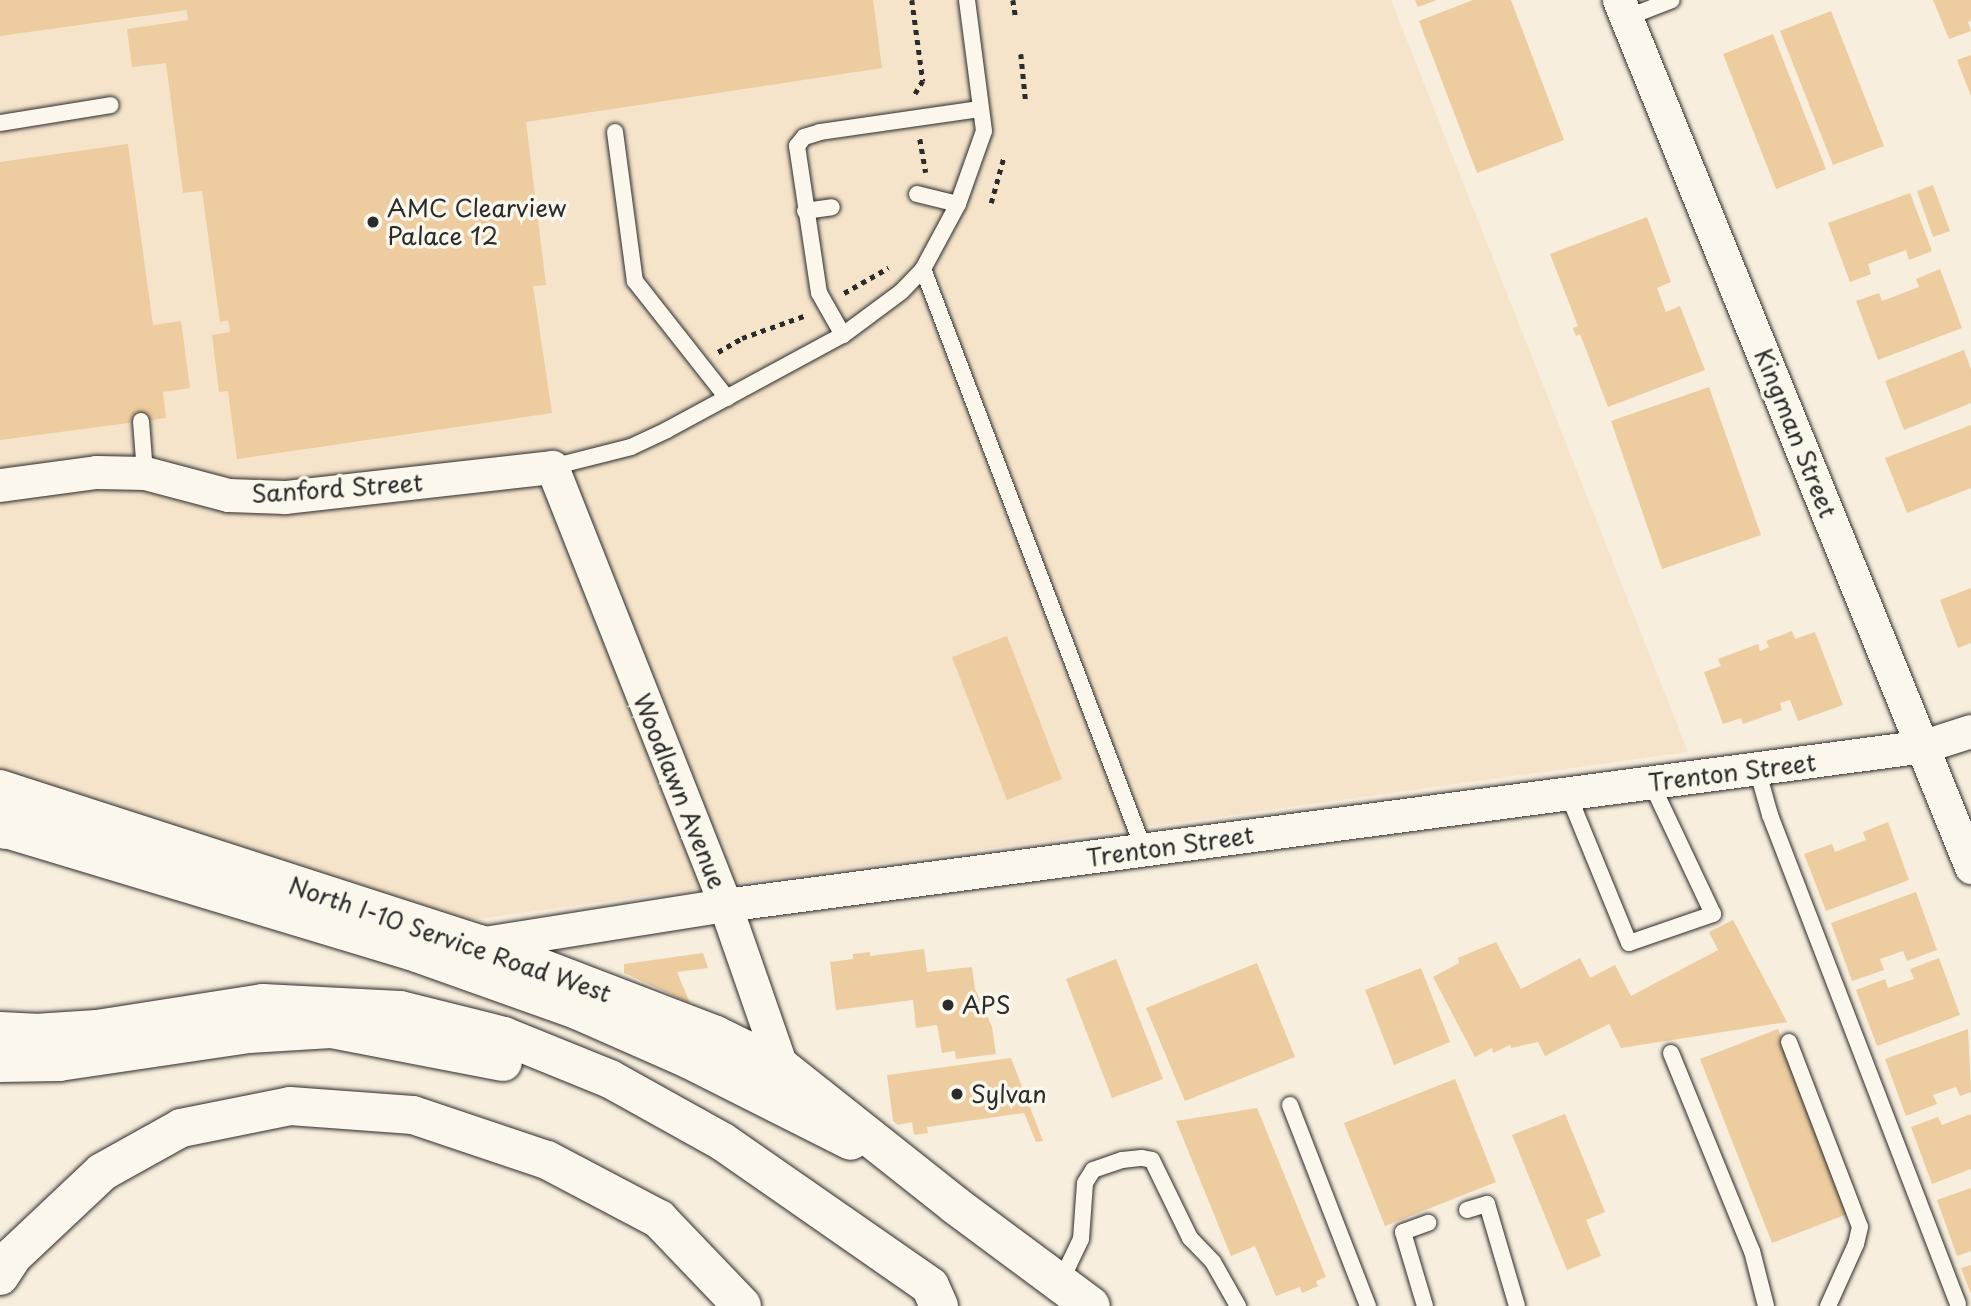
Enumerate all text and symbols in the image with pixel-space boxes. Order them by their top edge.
place label: AMC Clearview Palace 12 [387,194,566,250]
marker: AMC Clearview Palace 12 [365,214,381,230]
street label: Kingman Street [1749,344,1843,522]
street label: Sanford Street [250,468,424,508]
street label: Woodlawn Avenue [628,689,732,893]
street label: Trenton Street [1646,747,1818,797]
street label: Trenton Street [1084,820,1256,872]
street label: North I-10 Service Road West [284,870,616,1008]
place label: APS [962,991,1011,1019]
marker: APS [940,997,956,1013]
place label: Sylvan [971,1080,1047,1108]
marker: Sylvan [949,1086,965,1102]

